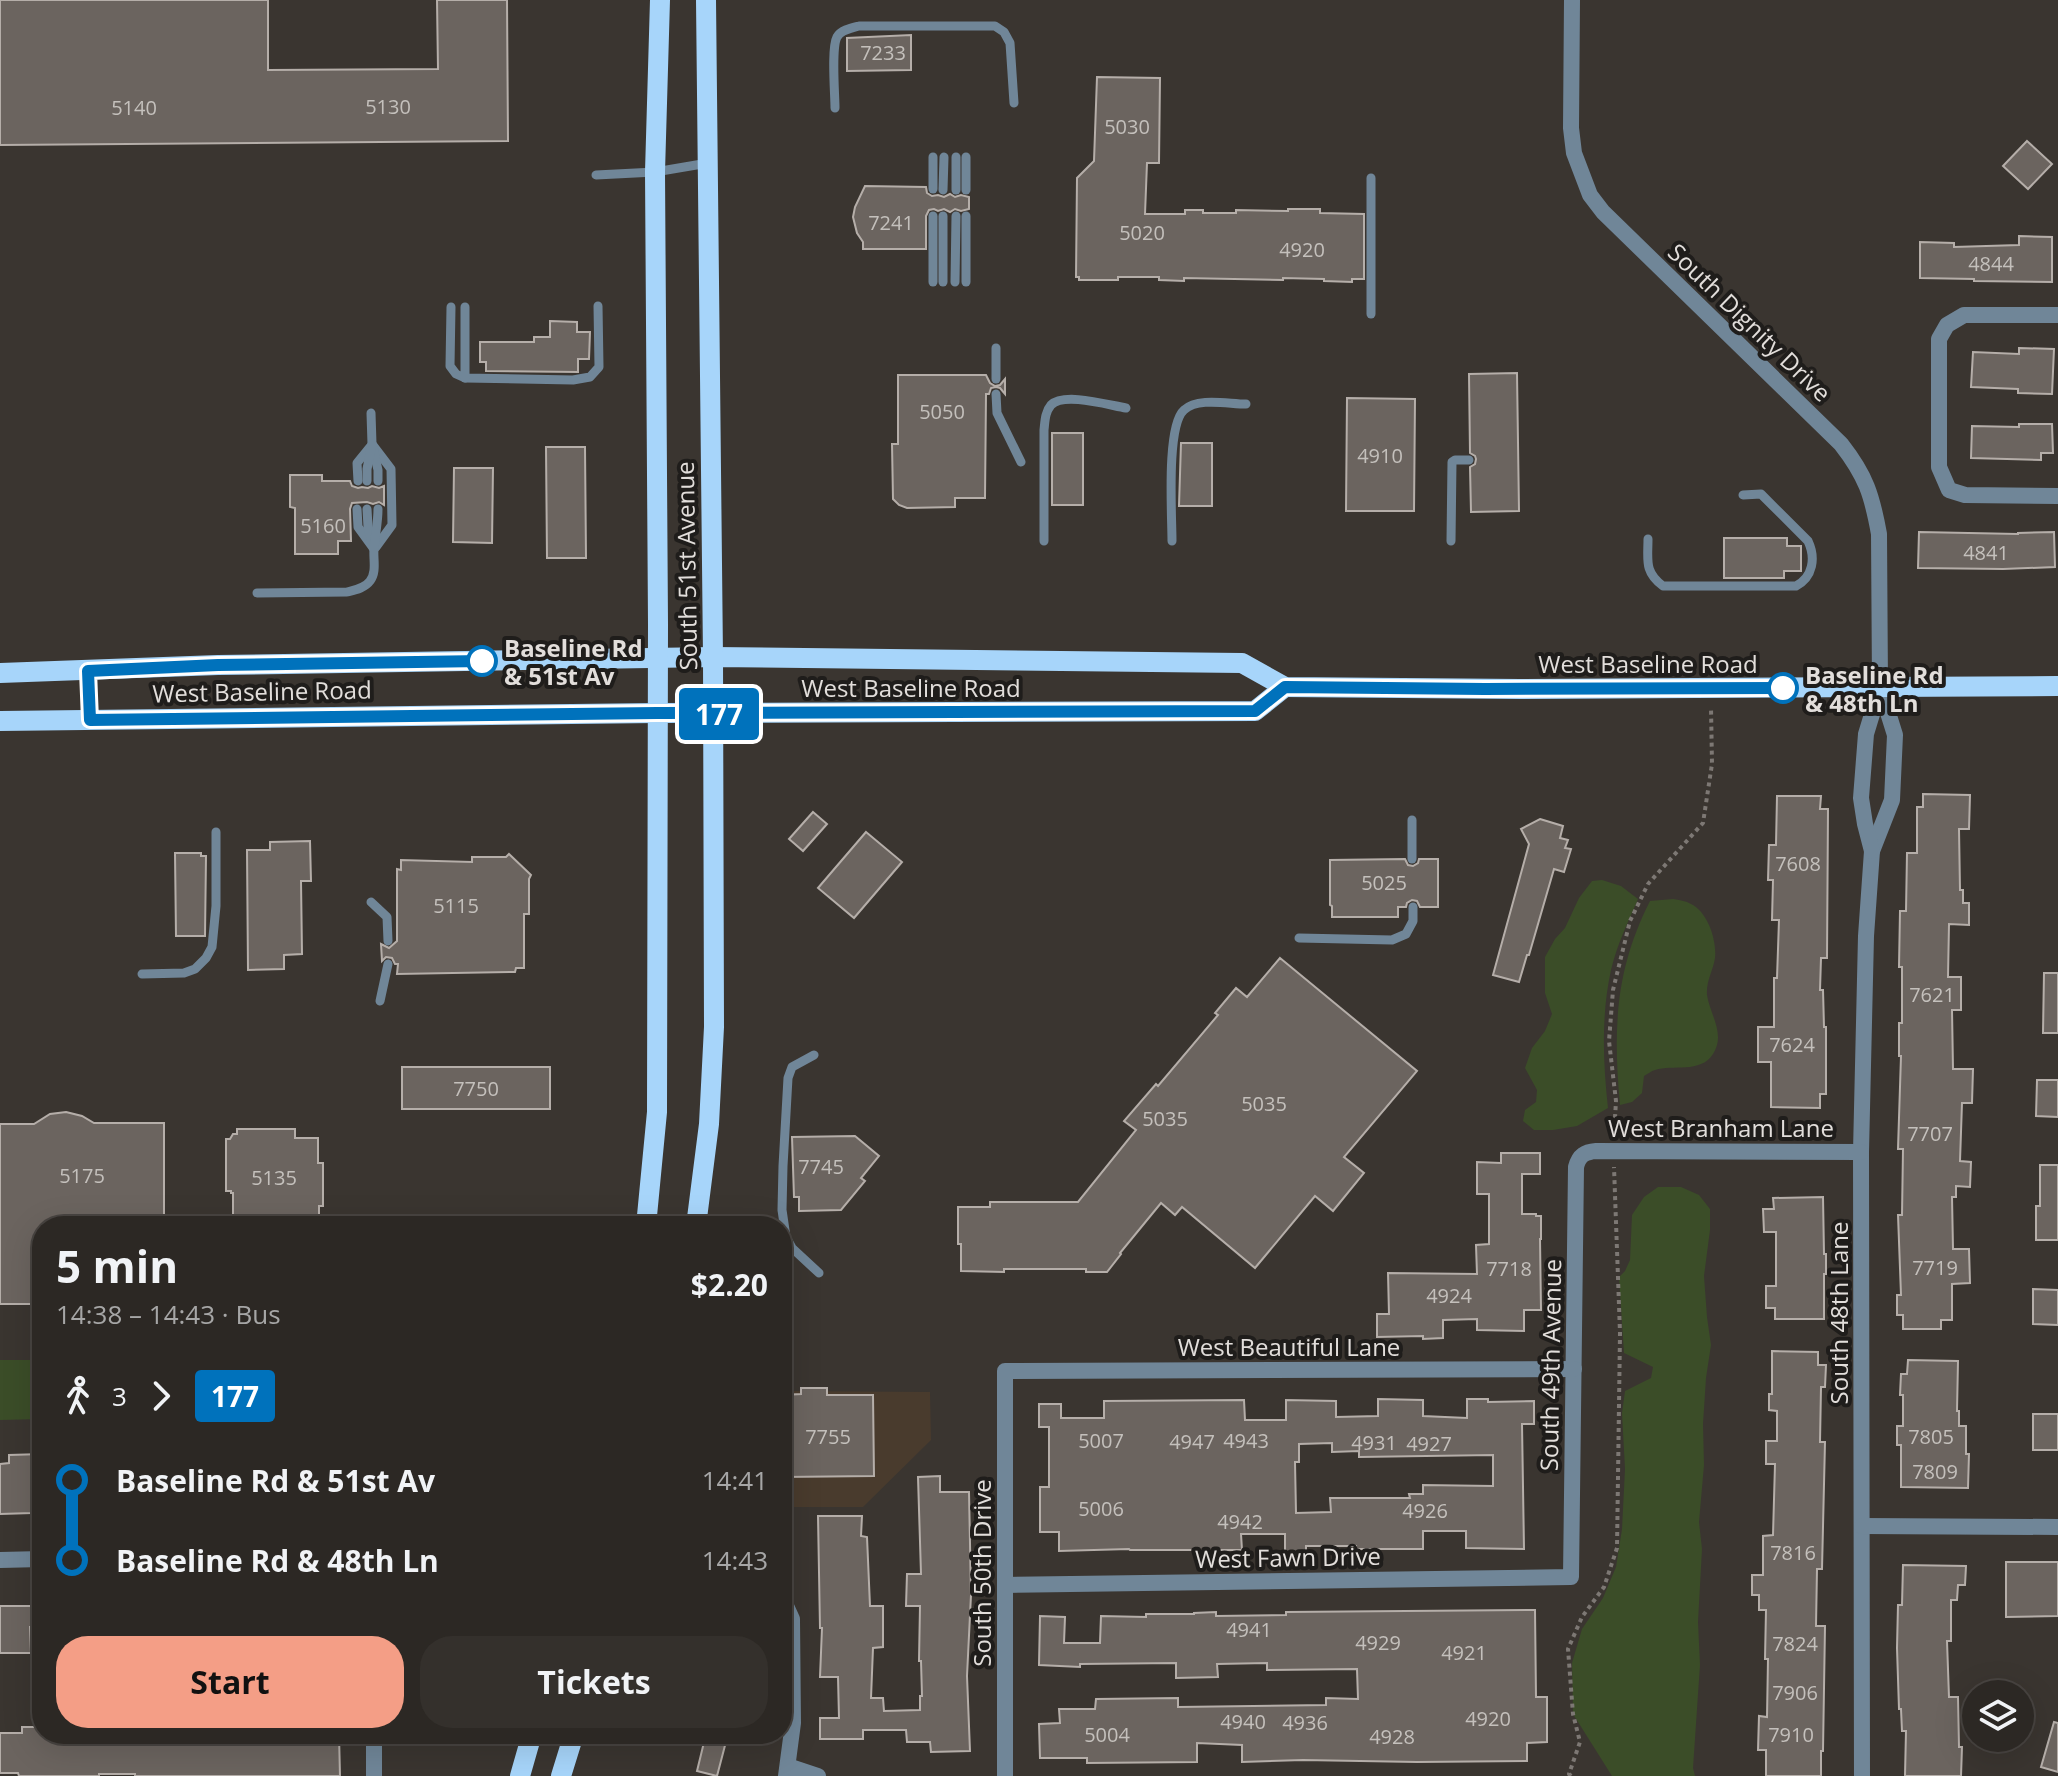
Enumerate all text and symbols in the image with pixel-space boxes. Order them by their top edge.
house number: 7233 [860,39,906,66]
house number: 5130 [365,93,411,120]
house number: 5140 [111,94,157,121]
house number: 5030 [1104,113,1150,140]
house number: 7241 [868,209,914,236]
house number: 5020 [1119,219,1165,246]
house number: 4920 [1279,236,1325,263]
street label: South Dignity Drive [1661,236,1839,408]
house number: 4844 [1968,250,2014,277]
house number: 5050 [919,398,965,425]
house number: 4910 [1357,442,1403,469]
street label: South 51st Avenue [668,461,704,671]
house number: 5160 [300,512,346,539]
house number: 4841 [1963,539,2009,566]
place label: Baseline Rd & 51st Av [504,631,643,692]
marker: Baseline Rd & 51st Av [467,646,497,676]
street label: West Baseline Road [1538,647,1758,680]
place label: Baseline Rd & 48th Ln [1805,658,1944,719]
street label: West Baseline Road [801,671,1021,704]
street label: West Baseline Road [152,673,372,709]
marker: Baseline Rd & 48th Ln [1768,673,1798,703]
line badge: 177 [673,688,765,740]
text: 177 [695,695,743,733]
house number: 7608 [1775,850,1821,877]
house number: 5025 [1361,869,1407,896]
house number: 5115 [433,892,479,919]
house number: 7621 [1909,981,1955,1008]
house number: 7624 [1769,1031,1815,1058]
house number: 7750 [453,1075,499,1102]
house number: 5035 [1241,1090,1287,1117]
house number: 5035 [1142,1105,1188,1132]
street label: West Branham Lane [1608,1111,1834,1144]
house number: 7707 [1907,1120,1953,1147]
house number: 7745 [798,1153,844,1180]
house number: 5175 [59,1162,105,1189]
house number: 5135 [251,1164,297,1191]
street label: South 48th Lane [1822,1222,1855,1404]
text: 5 min [56,1236,178,1296]
house number: 7719 [1912,1254,1958,1281]
house number: 7718 [1486,1255,1532,1282]
street label: South 49th Avenue [1532,1259,1568,1471]
text: $2.20 [691,1264,768,1305]
house number: 4924 [1426,1282,1472,1309]
text: 14:38 – 14:43 · Bus [56,1296,281,1332]
street label: West Beautiful Lane [1178,1330,1400,1363]
icon: walk [56,1374,100,1418]
icon: forward [139,1374,183,1418]
text: 177 [211,1377,259,1415]
text: 3 [112,1378,127,1414]
house number: 7755 [805,1423,851,1450]
house number: 7805 [1908,1423,1954,1450]
house number: 5007 [1078,1427,1124,1454]
house number: 4943 [1223,1427,1269,1454]
house number: 4947 [1169,1428,1215,1455]
house number: 4931 [1351,1429,1397,1456]
house number: 4927 [1406,1430,1452,1457]
house number: 7809 [1912,1458,1958,1485]
text: Baseline Rd & 51st Av [116,1460,435,1501]
text: 14:41 [702,1462,768,1498]
street label: South 50th Drive [965,1479,998,1667]
house number: 5006 [1078,1495,1124,1522]
house number: 4926 [1402,1497,1448,1524]
house number: 4942 [1217,1508,1263,1535]
street label: West Fawn Drive [1195,1539,1381,1575]
house number: 7816 [1770,1539,1816,1566]
text: Baseline Rd & 48th Ln [116,1540,439,1581]
text: 14:43 [702,1542,768,1578]
house number: 4941 [1226,1616,1272,1643]
house number: 4929 [1355,1629,1401,1656]
house number: 7824 [1772,1630,1818,1657]
button: Start [56,1636,404,1728]
button: Tickets [420,1636,768,1728]
house number: 4921 [1441,1639,1487,1666]
house number: 7906 [1772,1679,1818,1706]
map controls [1962,1680,2034,1752]
button: layers [1962,1680,2034,1752]
house number: 4920 [1465,1705,1511,1732]
house number: 4940 [1220,1708,1266,1735]
house number: 4936 [1282,1709,1328,1736]
house number: 5004 [1084,1721,1130,1748]
house number: 7910 [1768,1721,1814,1748]
house number: 4928 [1369,1723,1415,1750]

